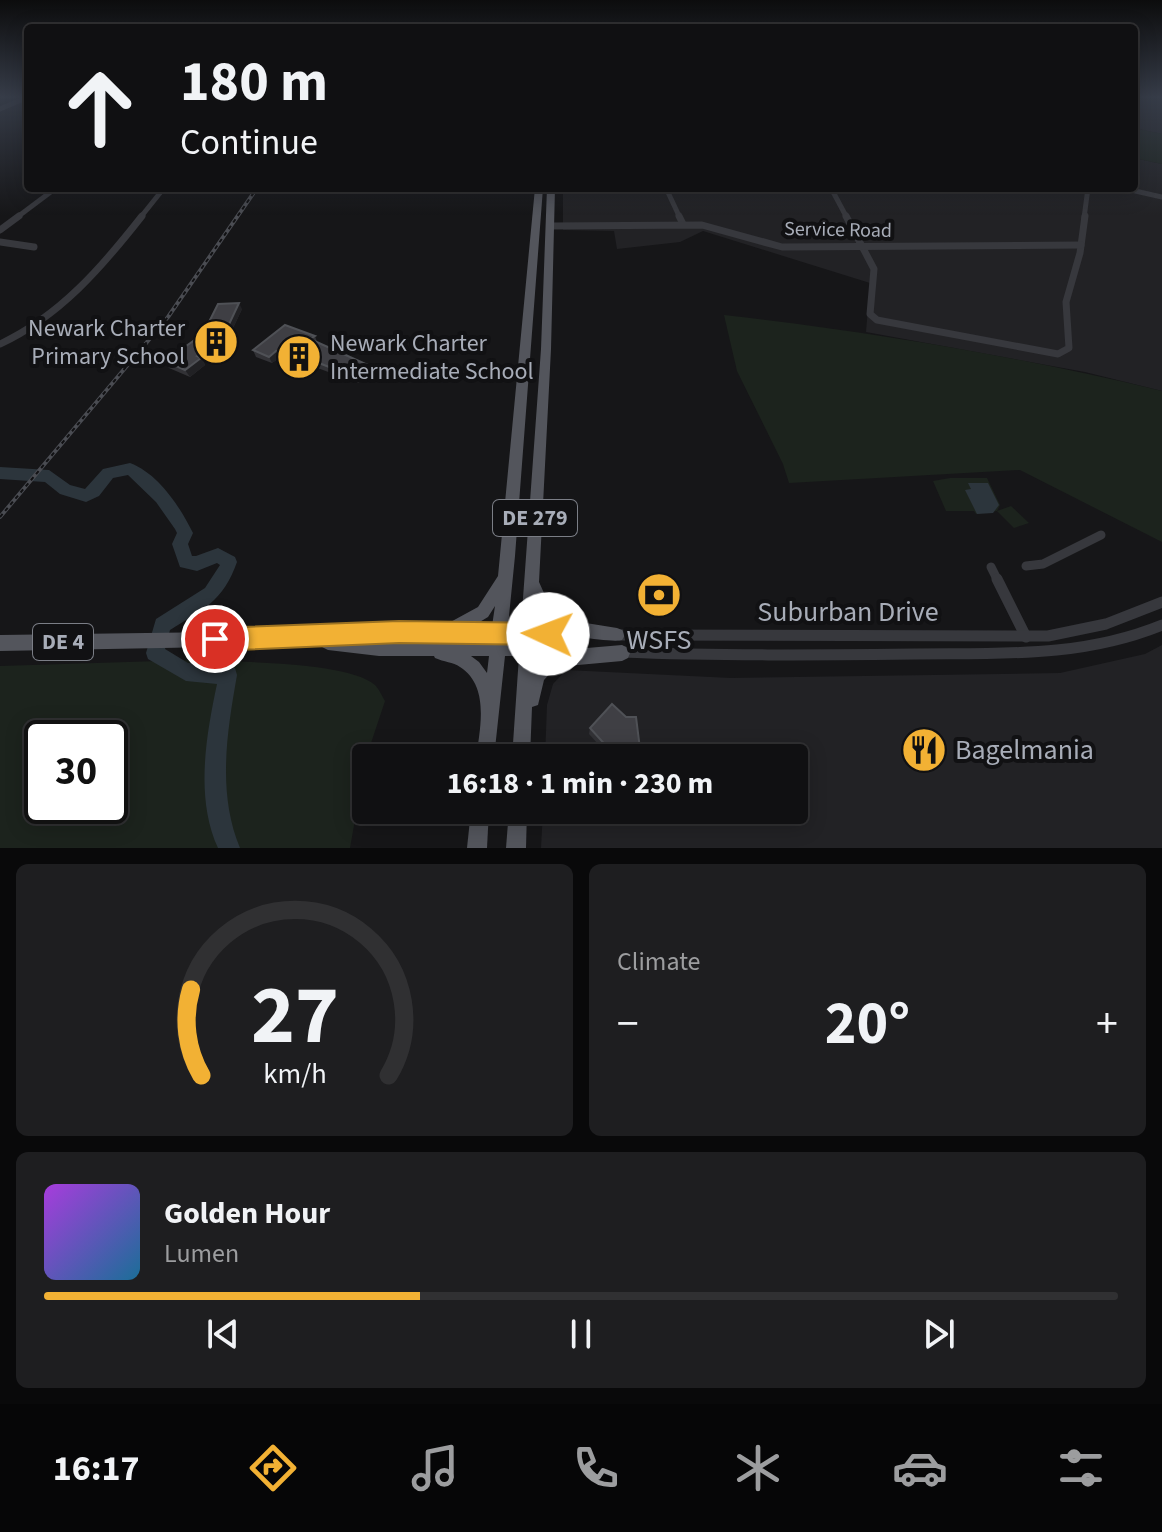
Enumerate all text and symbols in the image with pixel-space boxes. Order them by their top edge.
text: 180 m [180,43,328,122]
icon: ahead [48,56,152,160]
text: Continue [180,117,318,168]
street label: Service Road [784,215,892,245]
place label: Newark Charter Primary School [28,311,186,374]
building icon: Newark Charter Primary School [192,318,240,366]
place label: Newark Charter Intermediate School [330,326,534,389]
building icon: Newark Charter Intermediate School [275,333,323,381]
road number: DE 279 [493,500,577,536]
bank icon: WSFS [635,571,683,619]
position arrow [506,592,590,676]
street label: Suburban Drive [757,592,939,632]
pin [181,605,249,673]
icon: arrive [193,617,237,661]
place label: WSFS [626,620,692,660]
road number: DE 4 [33,624,93,660]
speed limit sign: 30 [24,720,128,824]
restaurant icon: Bagelmania [900,726,948,774]
place label: Bagelmania [955,730,1094,770]
text: 16:18 · 1 min · 230 m [447,762,713,805]
text: Climate [617,943,701,980]
text: 27 [251,957,338,1075]
text: 20° [825,982,910,1067]
text: − [617,993,639,1056]
text: + [1096,993,1118,1056]
text: km/h [263,1054,326,1094]
text: Golden Hour [164,1192,330,1235]
text: Lumen [164,1235,239,1272]
icon: previous [201,1312,245,1356]
icon: pause [559,1312,603,1356]
icon: next [917,1312,961,1356]
icon: directions [245,1440,301,1496]
icon: music [407,1440,463,1496]
icon: phone [568,1440,624,1496]
icon: climate [730,1440,786,1496]
icon: car [892,1440,948,1496]
icon: filters [1053,1440,1109,1496]
text: 16:17 [53,1443,140,1494]

